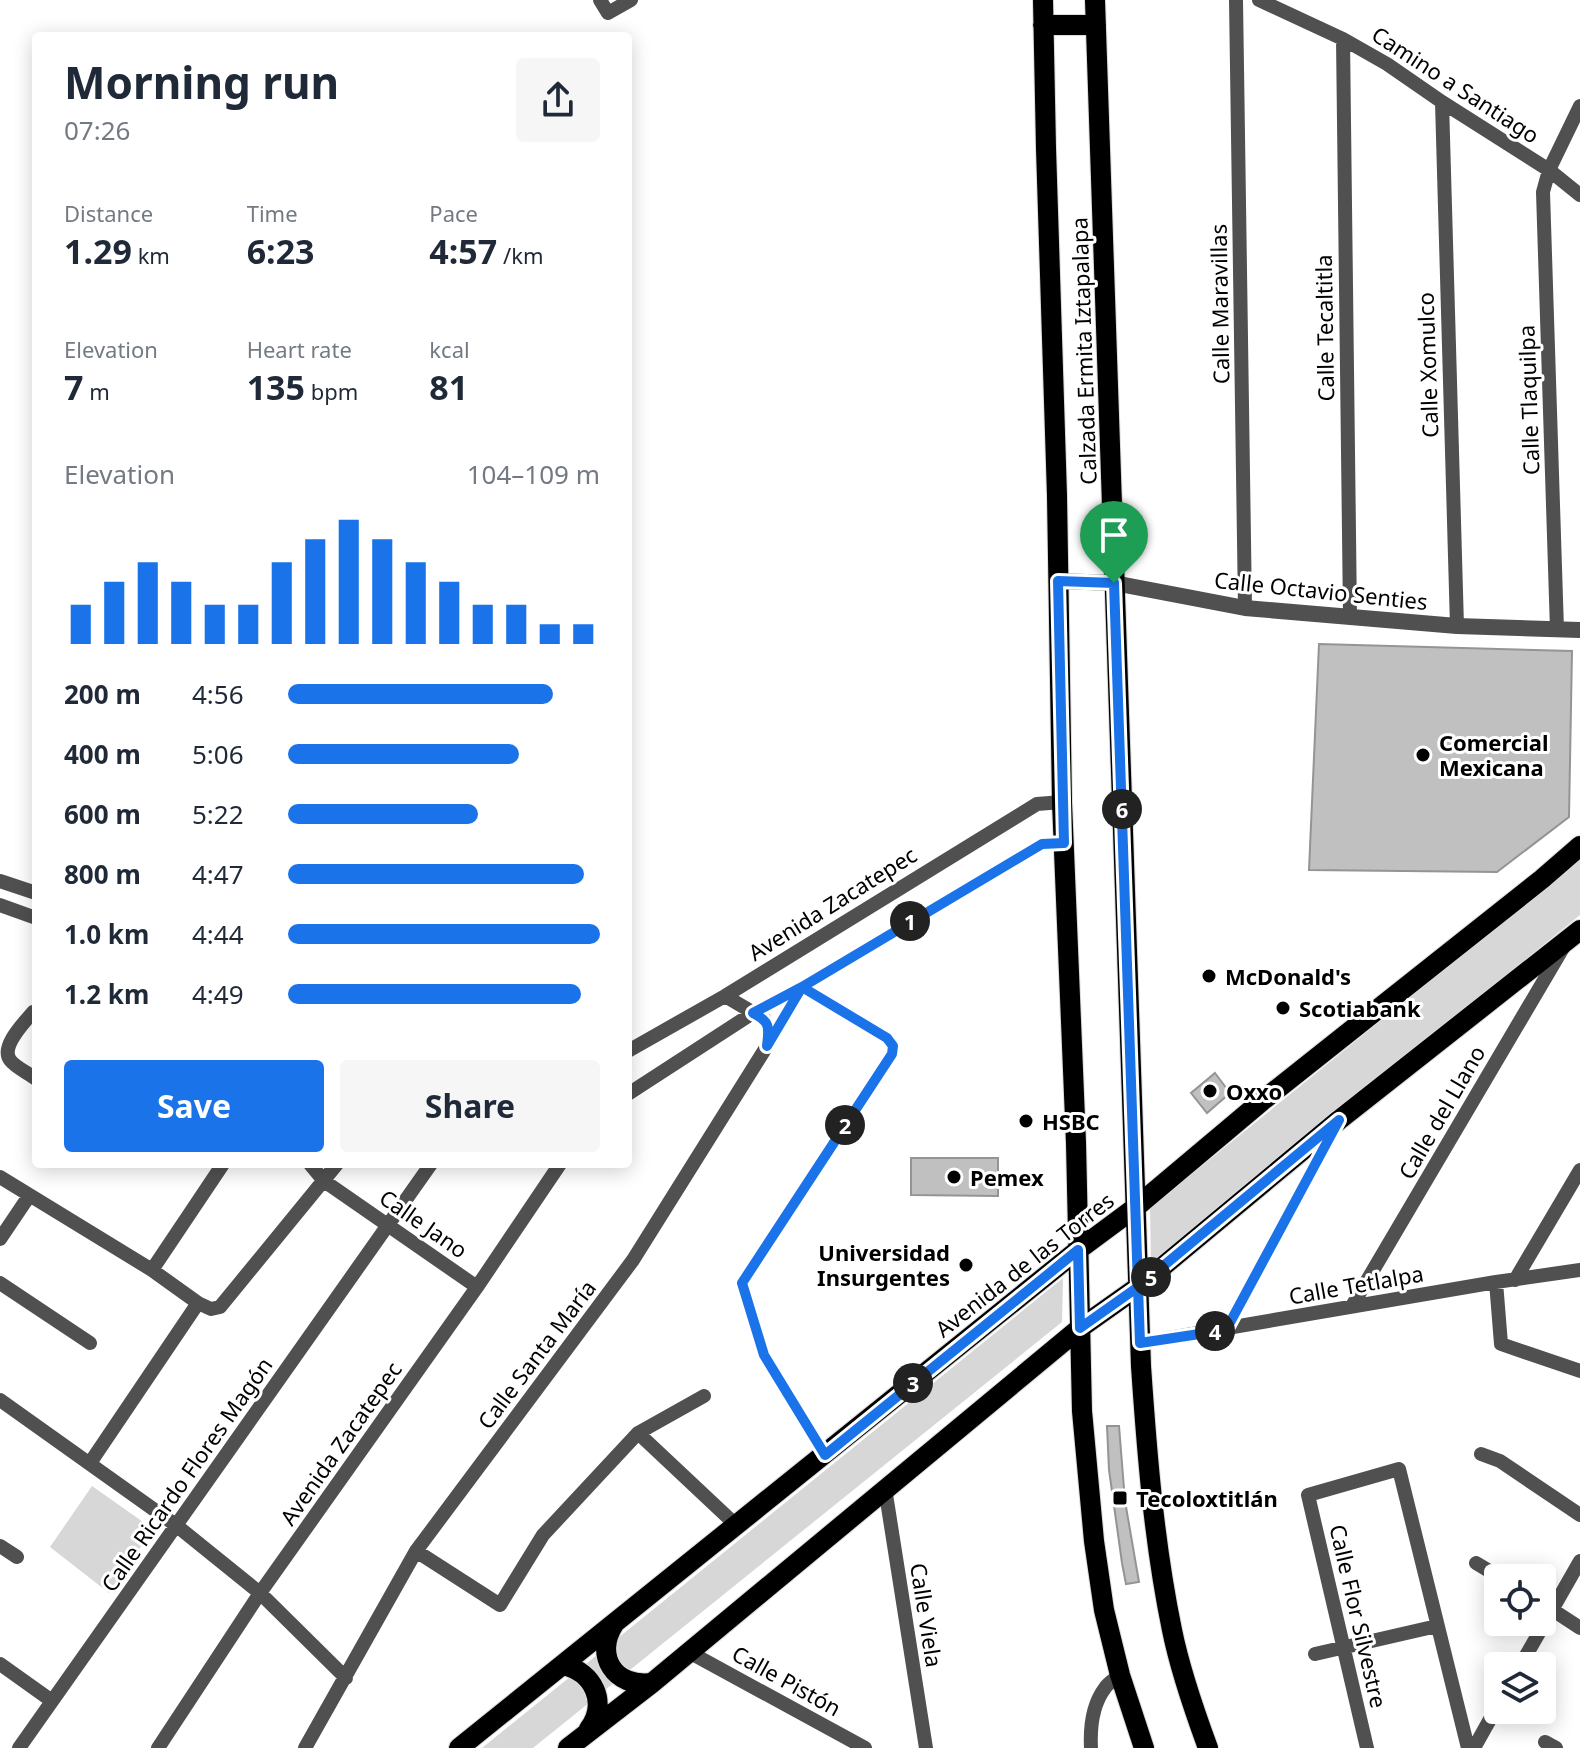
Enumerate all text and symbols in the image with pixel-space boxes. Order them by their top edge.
street label: Camino a Santiago [1366,19,1546,149]
text: Morning run [64,52,339,112]
button: share [516,58,600,142]
text: 07:26 [64,112,130,148]
text: Distance [64,198,153,228]
text: Time [247,198,298,228]
text: Pace [429,198,478,228]
street label: Calzada Ermita Iztapalapa [1063,217,1103,485]
street label: Calle Maravillas [1203,224,1235,384]
text: 1.29 [64,228,132,274]
text: 6:23 [247,228,315,274]
text: 4:57 [429,228,497,274]
text: km [132,240,170,270]
text: /km [497,240,543,270]
street label: Calle Tecaltitla [1308,254,1340,402]
street label: Calle Xomulco [1409,292,1445,438]
street label: Calle Tlaquilpa [1510,324,1546,476]
text: Elevation [64,334,158,364]
text: Heart rate [247,334,352,364]
text: kcal [429,334,470,364]
text: 7 [64,364,83,410]
text: 135 [247,364,305,410]
text: 81 [429,364,468,410]
text: m [83,376,110,406]
text: bpm [305,376,358,406]
text: Elevation [64,456,175,492]
text: 104–109 m [467,456,600,492]
pin [1080,501,1148,583]
icon: arrive [1092,513,1136,557]
street label: Calle Octavio Senties [1213,564,1429,616]
text: 200 m [64,676,141,712]
text: 4:56 [192,676,244,712]
place label: Comercial Mexicana [1439,727,1549,782]
text: 400 m [64,736,141,772]
text: 5:06 [192,736,244,772]
marker: Comercial Mexicana [1414,746,1432,764]
pin: 6 [1102,789,1142,829]
text: 6 [1116,794,1128,824]
text: 600 m [64,796,141,832]
text: 5:22 [192,796,244,832]
street label: Avenida Zacatepec [742,839,922,967]
text: 800 m [64,856,141,892]
text: 4:47 [192,856,244,892]
pin: 1 [890,901,930,941]
text: 1 [904,906,916,936]
text: 1.0 km [64,916,149,952]
text: 4:44 [192,916,244,952]
place label: McDonald's [1225,961,1351,991]
marker: McDonald's [1200,967,1218,985]
text: 1.2 km [64,976,149,1012]
text: 4:49 [192,976,244,1012]
place label: Scotiabank [1299,993,1421,1023]
marker: Scotiabank [1274,999,1292,1017]
street label: Calle del Llano [1391,1040,1491,1184]
button: Save [64,1060,324,1152]
button: Share [340,1060,600,1152]
place label: Oxxo [1226,1076,1282,1106]
marker: Oxxo [1201,1082,1219,1100]
pin: 2 [825,1105,865,1145]
place label: HSBC [1042,1106,1100,1136]
text: 2 [839,1110,851,1140]
marker: HSBC [1017,1112,1035,1130]
place label: Pemex [970,1162,1044,1192]
marker: Pemex [945,1168,963,1186]
street label: Calle Jano [374,1182,474,1264]
street label: Avenida de las Torres [928,1185,1120,1343]
place label: Universidad Insurgentes [817,1237,950,1292]
marker: Universidad Insurgentes [957,1256,975,1274]
pin: 5 [1131,1257,1171,1297]
street label: Calle Tetlalpa [1286,1257,1426,1311]
text: 5 [1145,1262,1157,1292]
street label: Calle Santa María [470,1273,602,1435]
pin: 4 [1195,1311,1235,1351]
text: 4 [1209,1316,1221,1346]
street label: Calle Ricardo Flores Magón [94,1351,278,1597]
street label: Avenida Zacatepec [272,1355,408,1531]
pin: 3 [893,1363,933,1403]
text: 3 [907,1368,919,1398]
place label: Tecoloxtitlán [1136,1483,1278,1513]
marker: Tecoloxtitlán [1111,1489,1129,1507]
street label: Calle Flor Silvestre [1323,1521,1395,1711]
street label: Calle Viela [904,1561,950,1669]
map controls [1484,1564,1556,1724]
button: locate [1484,1564,1556,1636]
street label: Calle Pistón [727,1638,847,1722]
button: layers [1484,1652,1556,1724]

